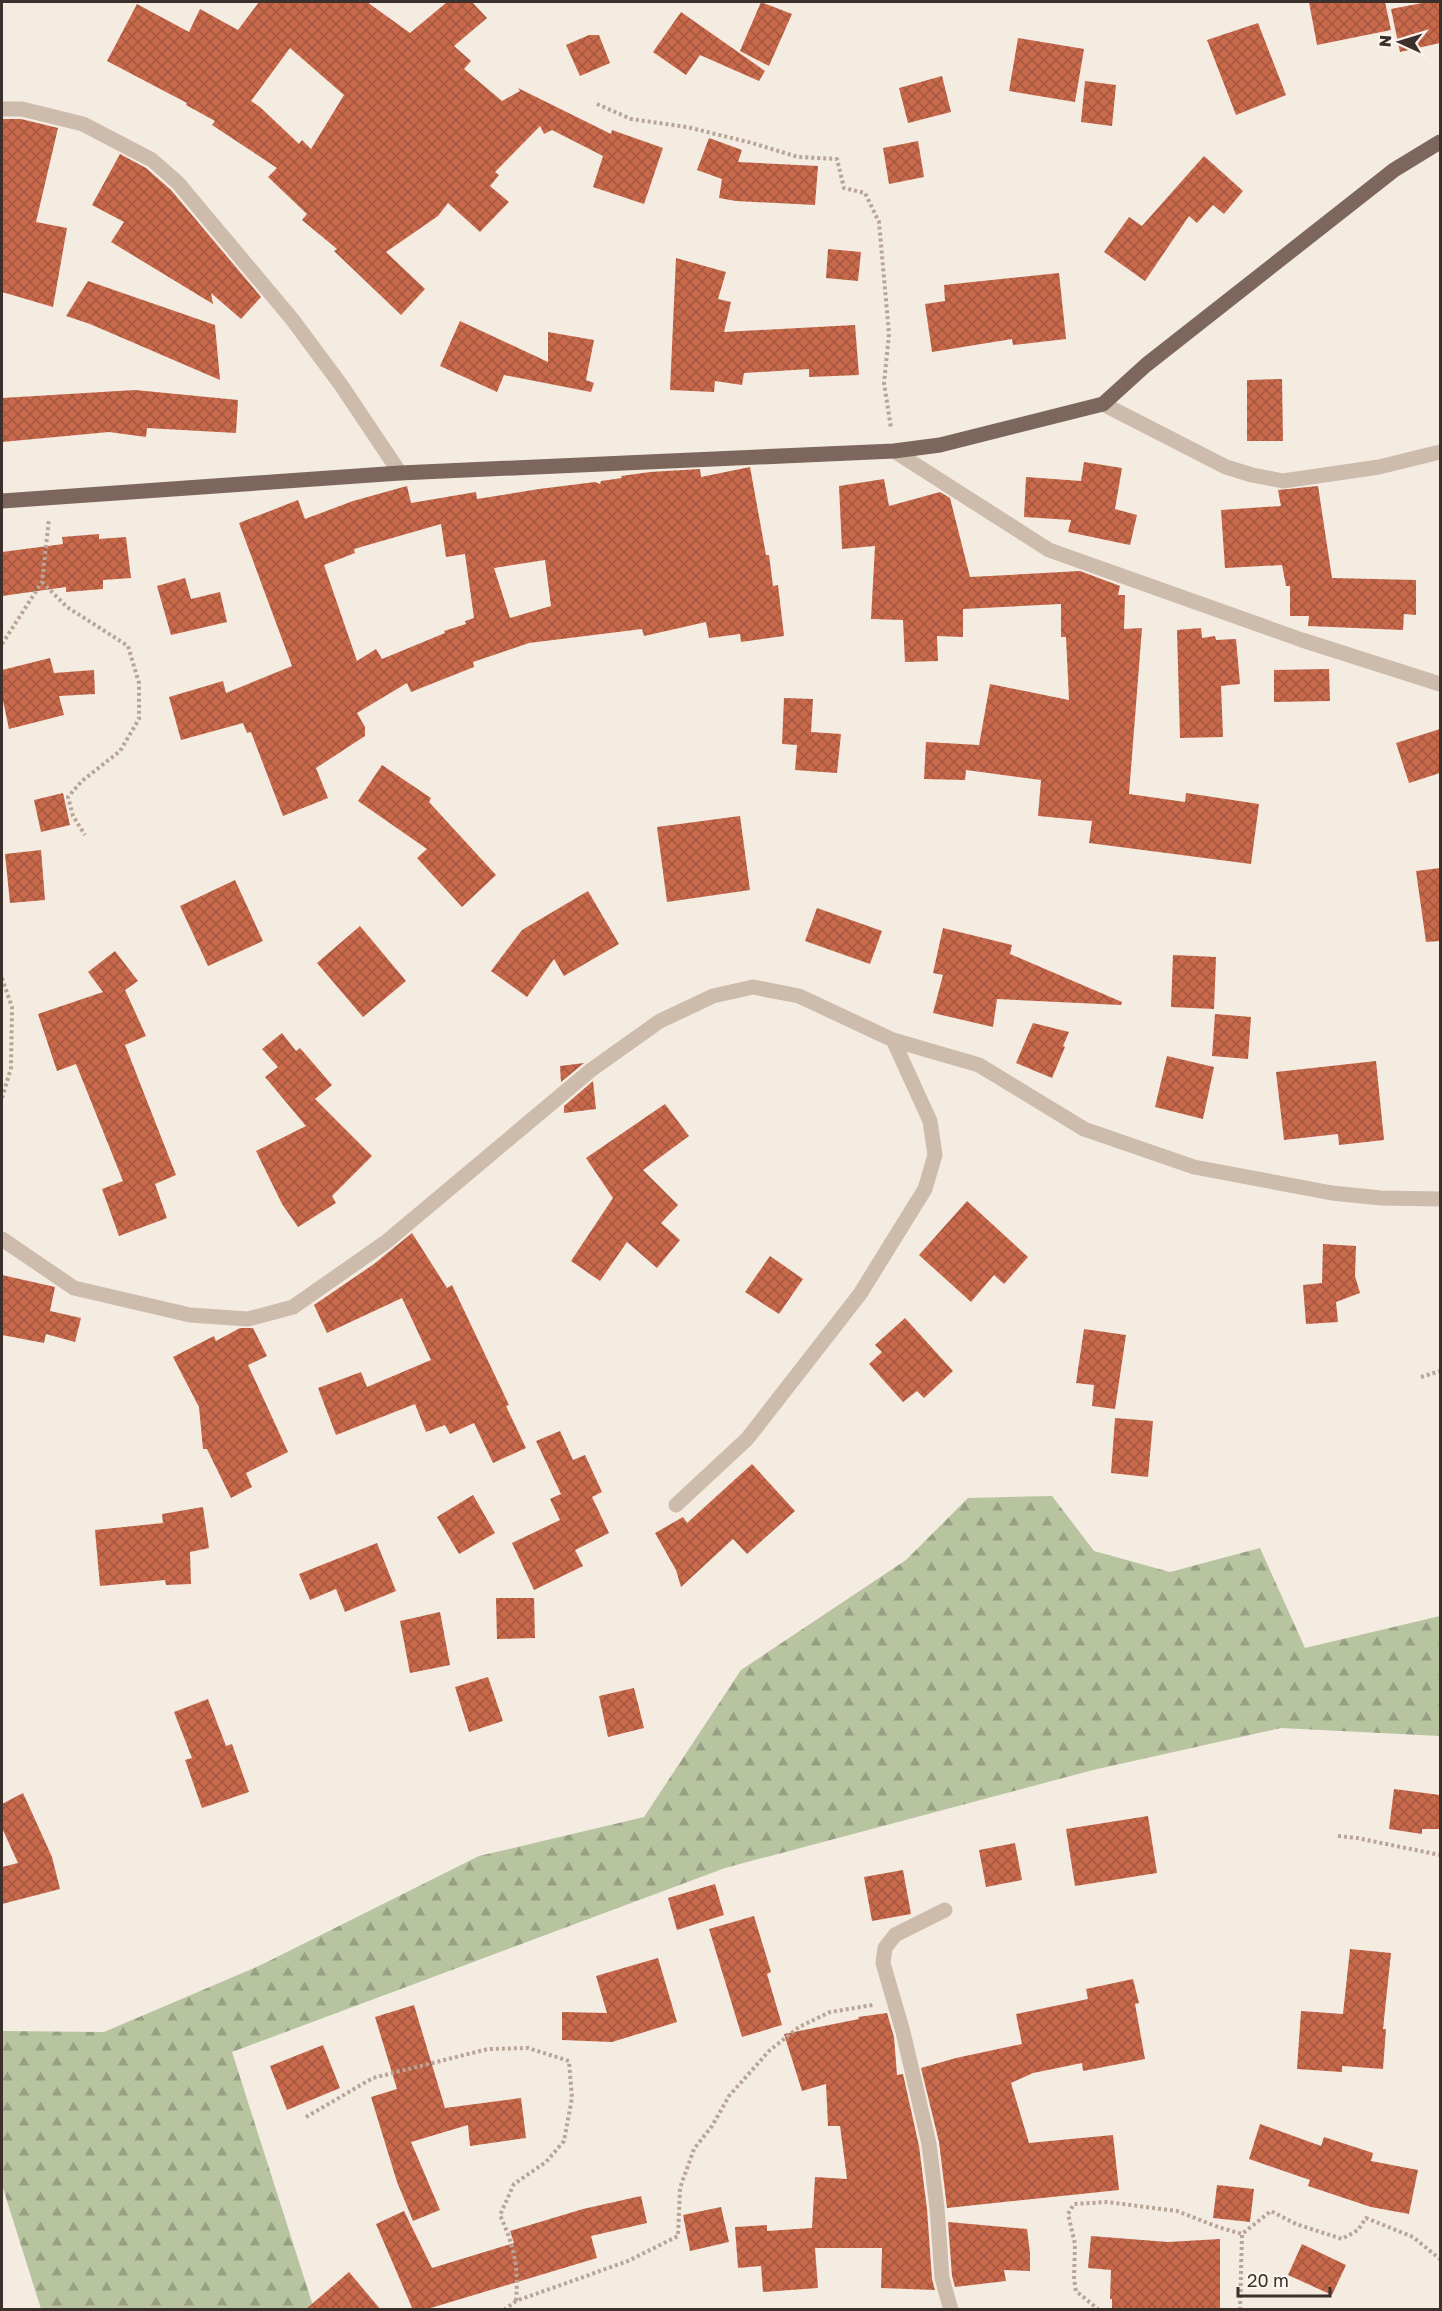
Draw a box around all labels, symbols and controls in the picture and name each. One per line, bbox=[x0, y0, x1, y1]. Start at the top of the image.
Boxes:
north arrow bbox=[1370, 12, 1430, 72]
text: N bbox=[1375, 34, 1395, 48]
scale bar bbox=[1238, 2260, 1330, 2298]
text: 20 m bbox=[1247, 2269, 1289, 2291]

